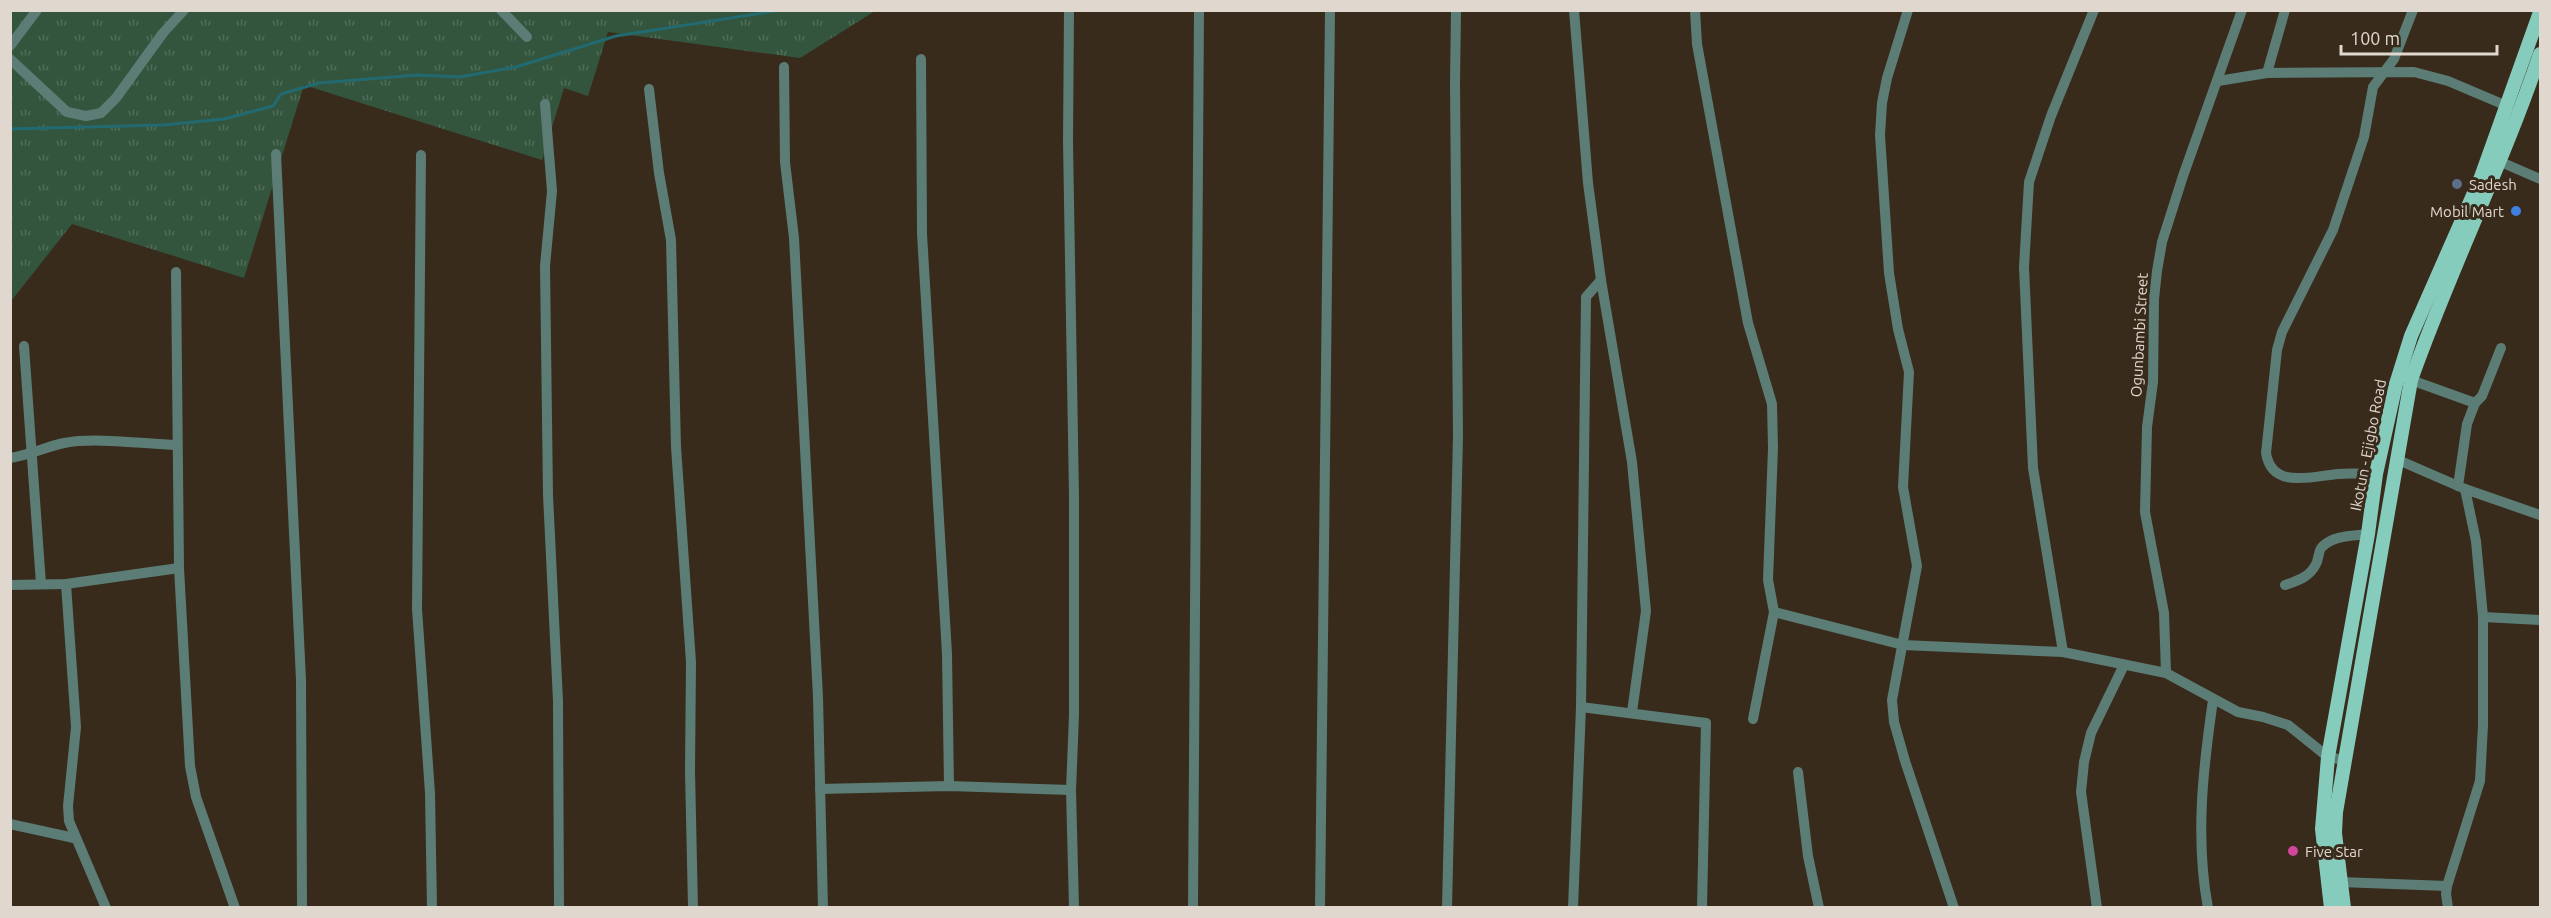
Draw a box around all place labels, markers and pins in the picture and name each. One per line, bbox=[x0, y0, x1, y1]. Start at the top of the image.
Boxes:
place label: Sadesh bbox=[2469, 176, 2517, 193]
marker: Sadesh bbox=[2450, 177, 2464, 191]
place label: Mobil Mart bbox=[2430, 203, 2504, 220]
marker: Mobil Mart bbox=[2509, 204, 2523, 218]
place label: Five Star bbox=[2305, 843, 2363, 860]
marker: Five Star bbox=[2286, 844, 2300, 858]

